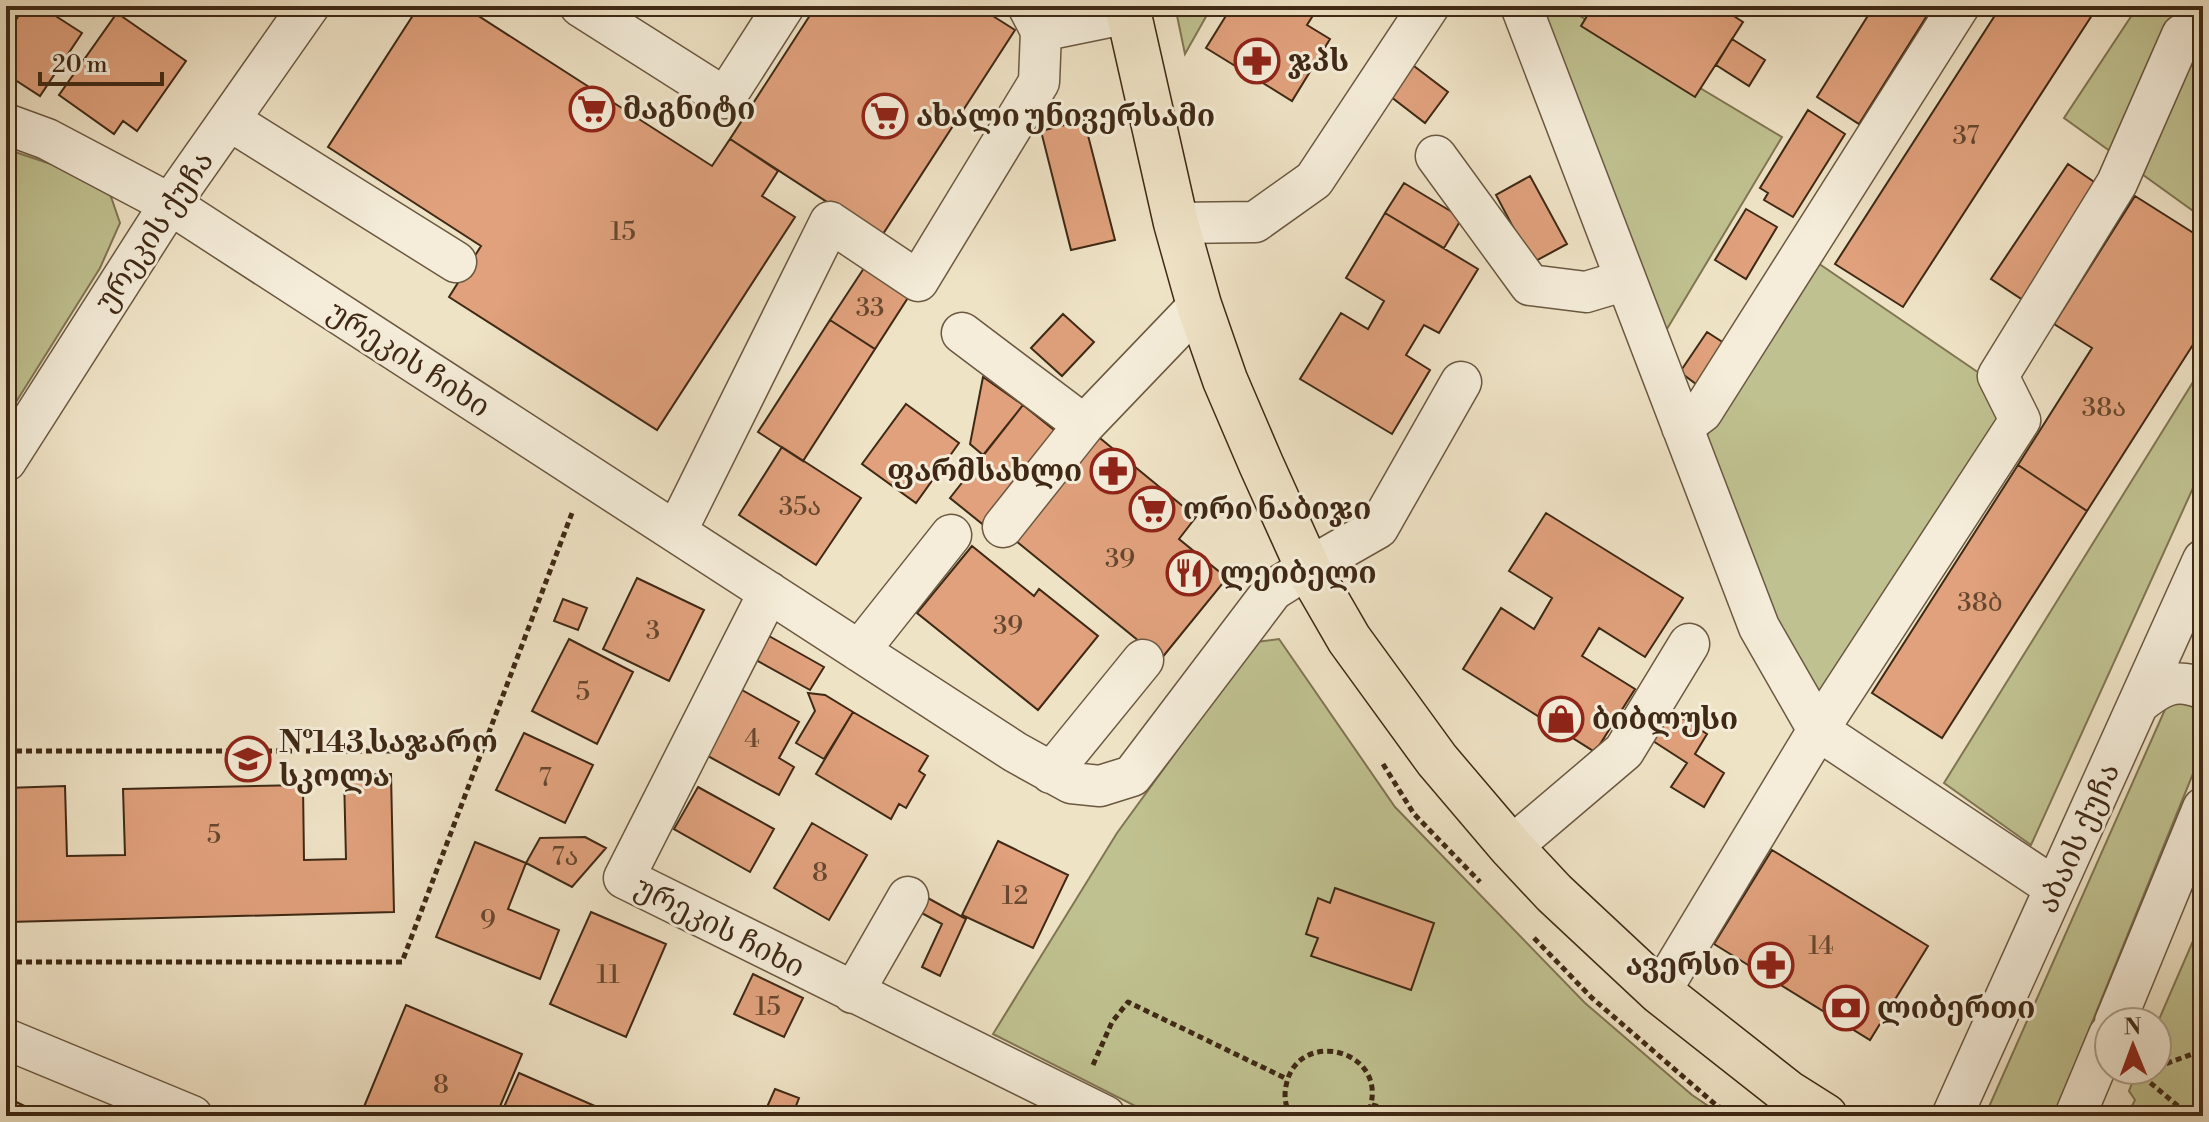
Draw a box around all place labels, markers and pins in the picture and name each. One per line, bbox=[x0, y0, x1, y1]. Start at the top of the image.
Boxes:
pharmacy icon: ჯპს bbox=[1233, 37, 1281, 85]
place label: ჯპს bbox=[1288, 43, 1349, 81]
supermarket icon: მაგნიტი bbox=[568, 85, 616, 133]
place label: მაგნიტი bbox=[623, 91, 755, 129]
supermarket icon: ახალი უნივერსამი bbox=[861, 92, 909, 140]
place label: ახალი უნივერსამი bbox=[916, 98, 1215, 136]
pharmacy icon: ფარმსახლი bbox=[1089, 447, 1137, 495]
place label: ფარმსახლი bbox=[887, 453, 1082, 491]
supermarket icon: ორი ნაბიჯი bbox=[1128, 485, 1176, 533]
place label: ორი ნაბიჯი bbox=[1183, 491, 1371, 529]
restaurant icon: ლეიბელი bbox=[1165, 549, 1213, 597]
place label: ლეიბელი bbox=[1220, 555, 1377, 593]
shop icon: ბიბლუსი bbox=[1537, 695, 1585, 743]
place label: ბიბლუსი bbox=[1592, 701, 1738, 739]
place label: №143 საჯარო სკოლა bbox=[279, 724, 498, 796]
school or university icon: №143 საჯარო სკოლა bbox=[224, 735, 272, 783]
pharmacy icon: ავერსი bbox=[1747, 941, 1795, 989]
place label: ავერსი bbox=[1626, 947, 1740, 985]
bank icon: ლიბერთი bbox=[1822, 984, 1870, 1032]
place label: ლიბერთი bbox=[1877, 990, 2035, 1028]

